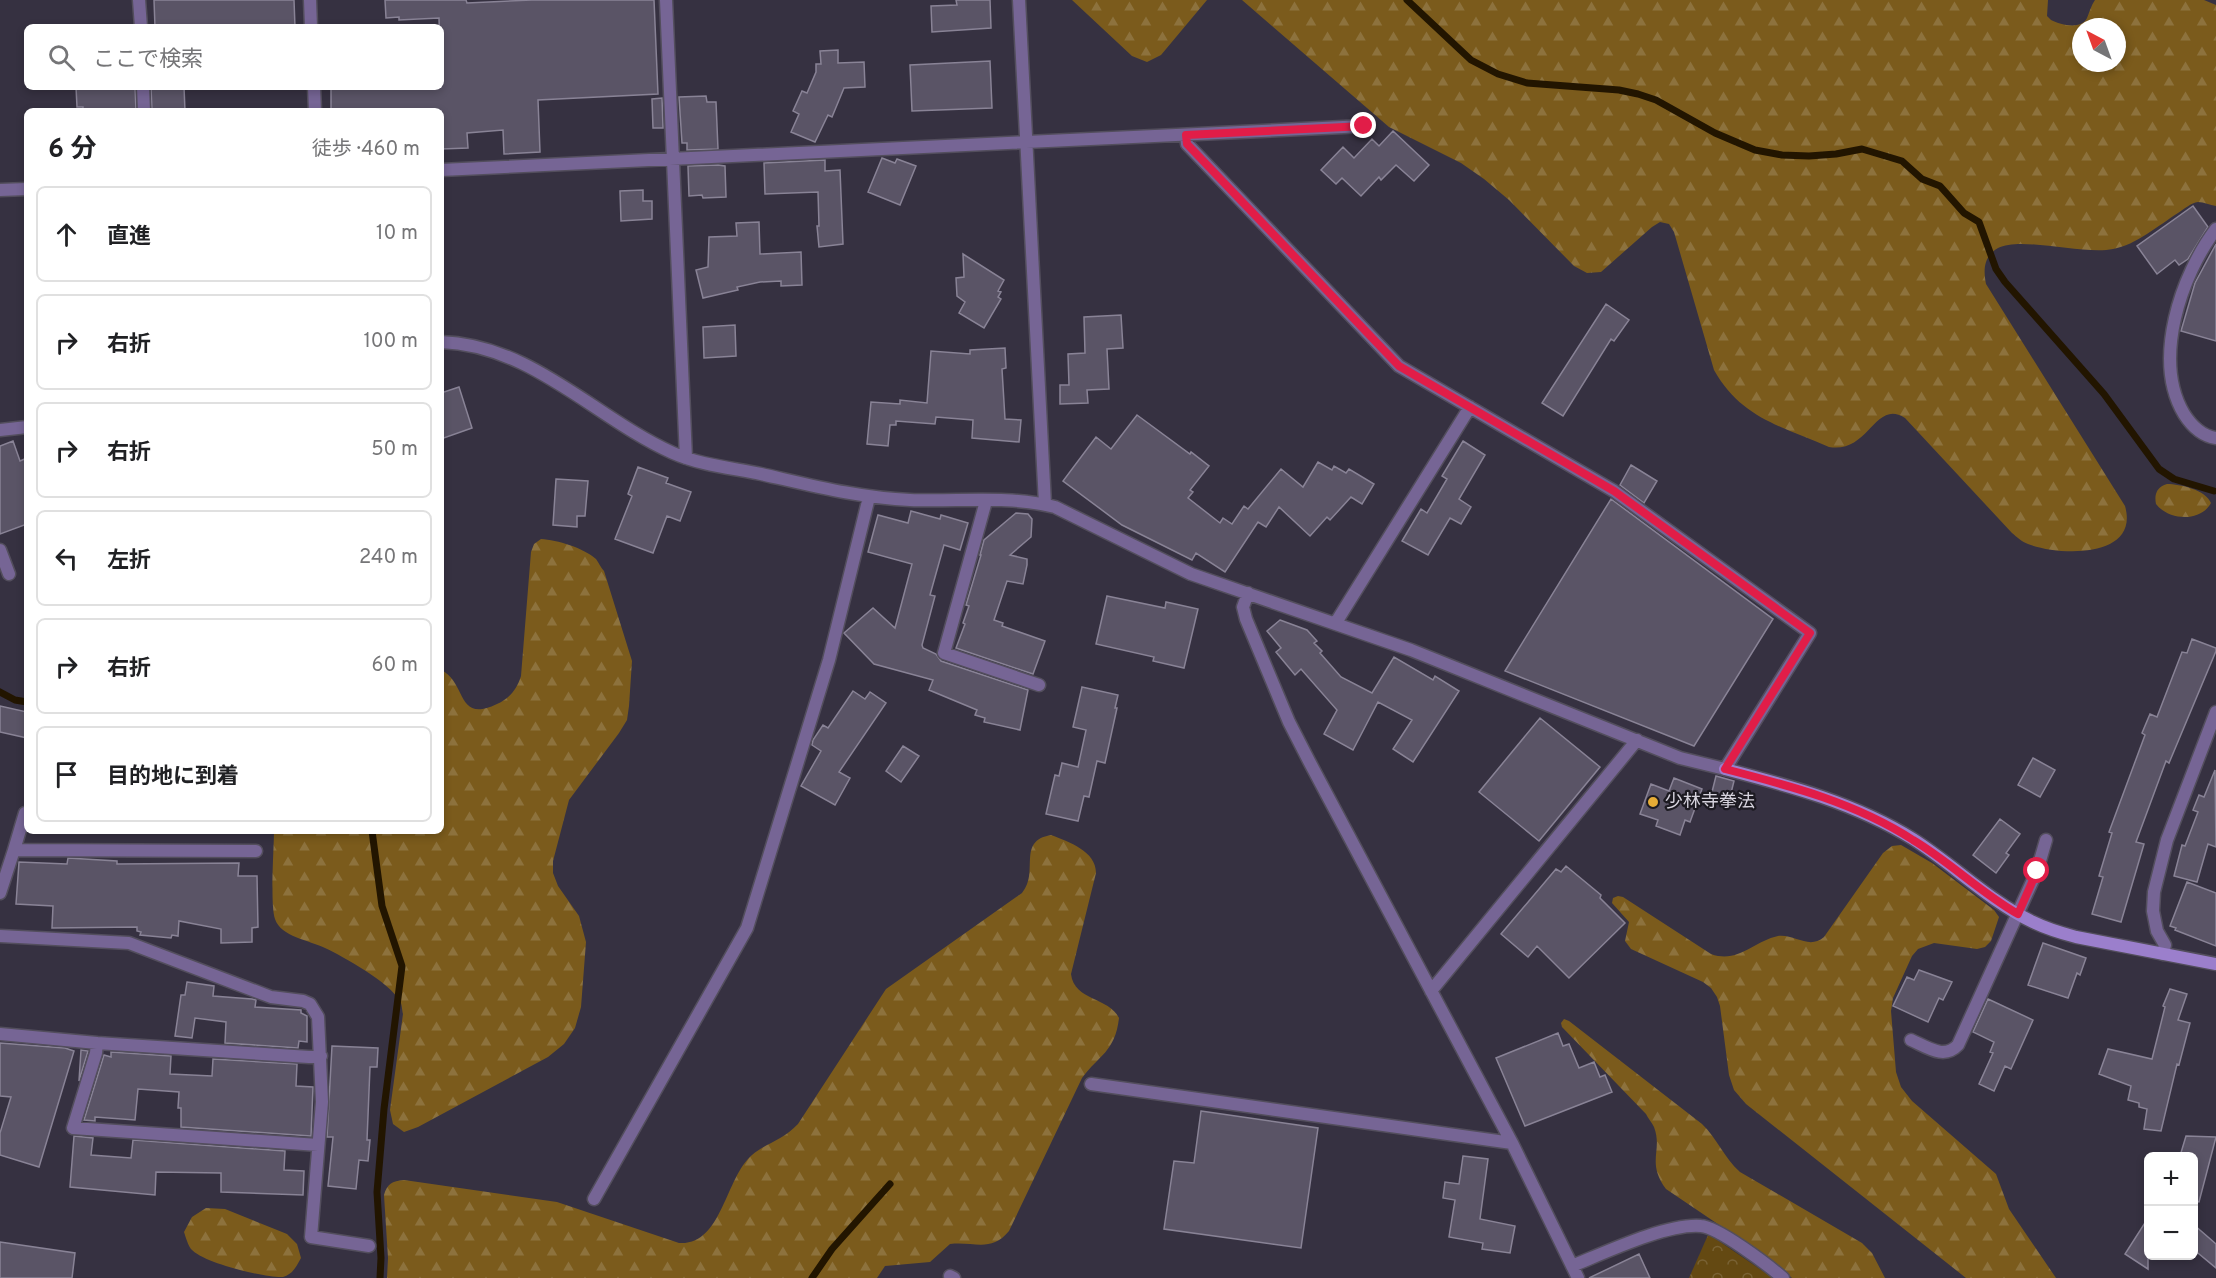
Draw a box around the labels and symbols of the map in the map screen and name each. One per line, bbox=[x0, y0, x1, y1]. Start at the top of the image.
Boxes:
north arrow bbox=[2072, 18, 2126, 72]
route end bbox=[1350, 112, 1376, 138]
place label: 少林寺拳法 bbox=[1665, 791, 1755, 814]
marker: 少林寺拳法 bbox=[1646, 795, 1660, 809]
route start bbox=[2023, 857, 2049, 883]

